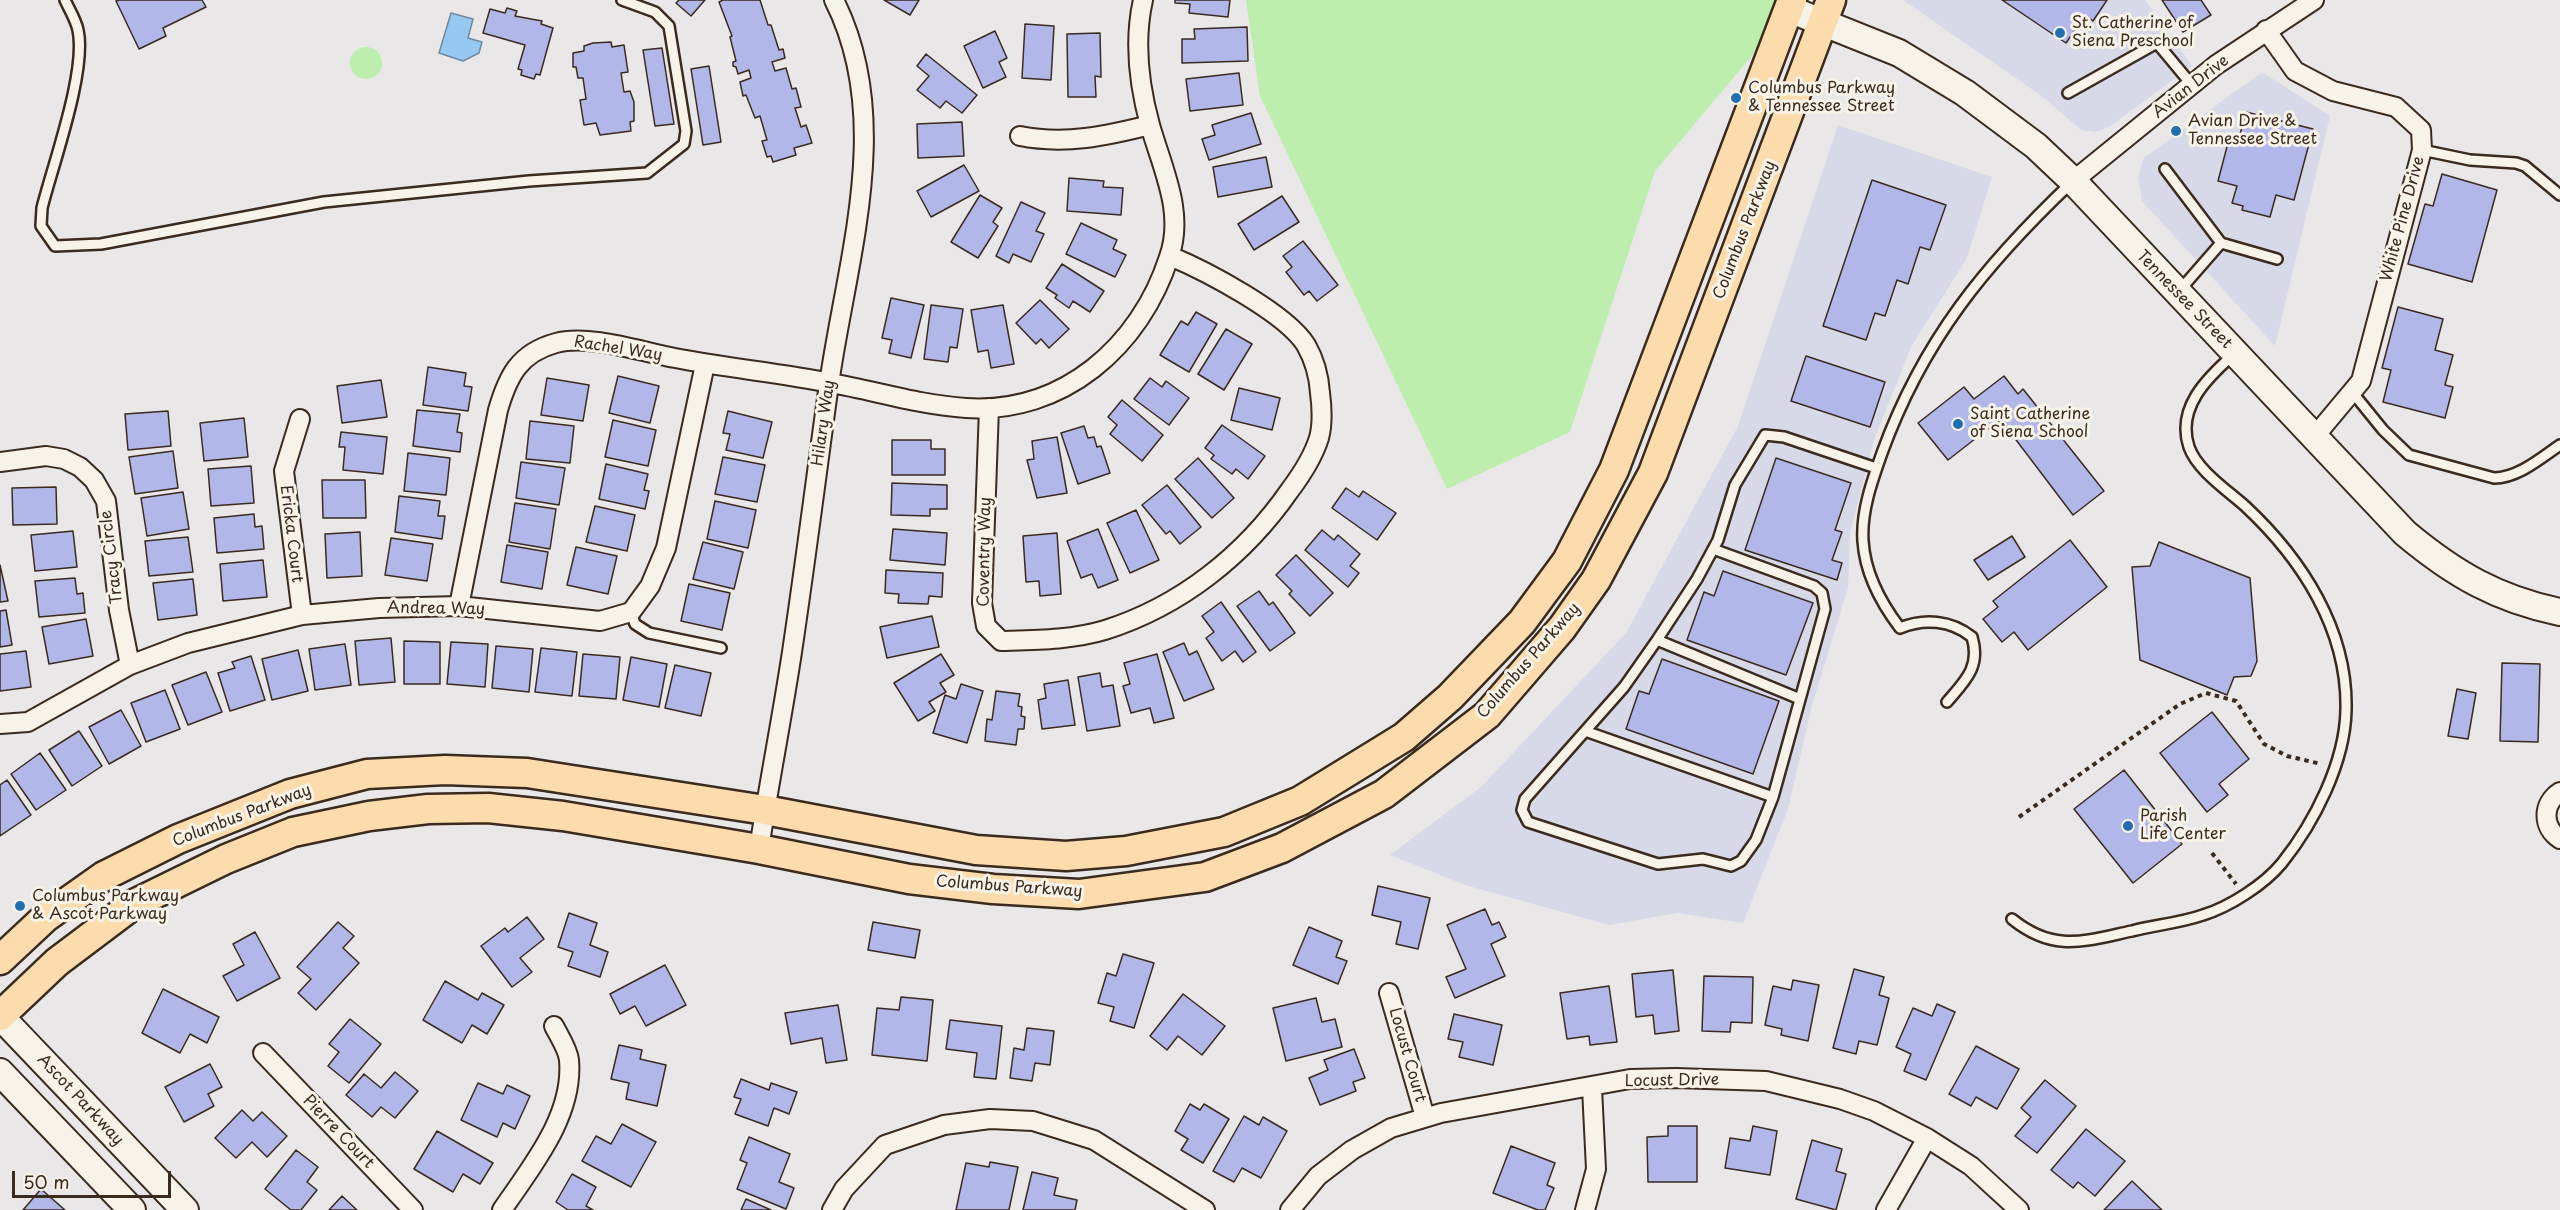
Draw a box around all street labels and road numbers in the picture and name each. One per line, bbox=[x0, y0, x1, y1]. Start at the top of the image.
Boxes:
street label: Avian Drive bbox=[2149, 51, 2233, 123]
street label: White Pine Drive bbox=[2377, 154, 2429, 284]
street label: Columbus Parkway bbox=[1710, 158, 1780, 302]
street label: Tennessee Street bbox=[2132, 247, 2236, 353]
street label: Rachel Way bbox=[572, 333, 664, 365]
street label: Hilary Way bbox=[808, 379, 840, 467]
street label: Ericka Court bbox=[275, 484, 307, 584]
street label: Coventry Way bbox=[974, 497, 996, 607]
street label: Tracy Circle bbox=[97, 509, 127, 605]
street label: Andrea Way bbox=[387, 599, 485, 619]
street label: Columbus Parkway bbox=[1474, 599, 1584, 723]
street label: Columbus Parkway bbox=[170, 781, 314, 851]
street label: Columbus Parkway bbox=[935, 872, 1083, 902]
street label: Locust Court bbox=[1384, 1006, 1430, 1104]
street label: Ascot Parkway bbox=[33, 1050, 127, 1150]
street label: Locust Drive bbox=[1625, 1071, 1719, 1091]
street label: Pierre Court bbox=[298, 1091, 378, 1173]

